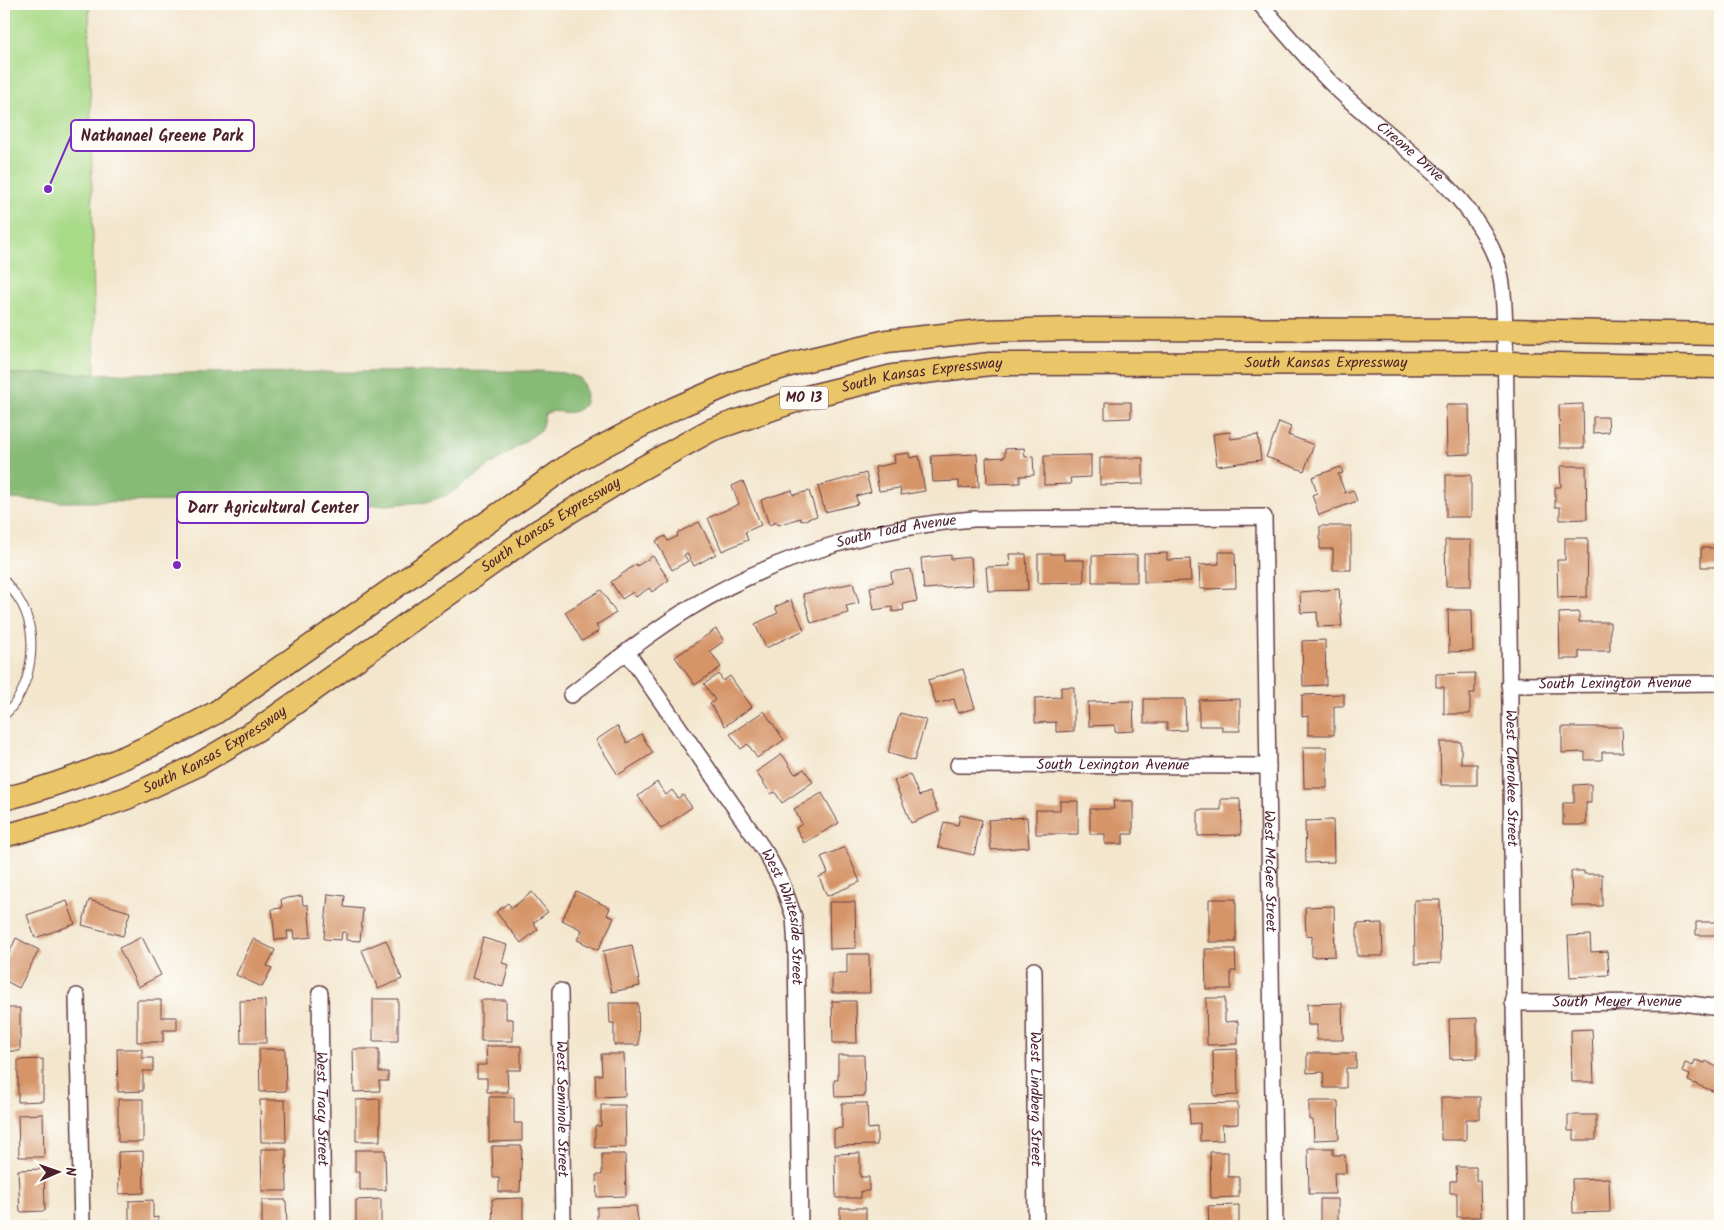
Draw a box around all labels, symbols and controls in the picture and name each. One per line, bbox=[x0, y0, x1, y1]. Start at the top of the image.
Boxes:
street label: Cireone Drive bbox=[1371, 116, 1449, 188]
callout: Nathanael Greene Park bbox=[71, 120, 254, 151]
text: Nathanael Greene Park bbox=[81, 124, 244, 149]
street label: South Kansas Expressway bbox=[1244, 351, 1408, 376]
street label: South Kansas Expressway bbox=[839, 352, 1003, 400]
road number: MO 13 bbox=[780, 386, 828, 409]
street label: South Kansas Expressway bbox=[476, 471, 627, 580]
callout: Darr Agricultural Center bbox=[177, 492, 368, 523]
text: Darr Agricultural Center bbox=[188, 496, 360, 521]
street label: South Todd Avenue bbox=[833, 509, 958, 556]
street label: South Lexington Avenue bbox=[1538, 671, 1692, 697]
street label: South Kansas Expressway bbox=[139, 700, 293, 801]
street label: West Cherokee Street bbox=[1498, 710, 1524, 847]
street label: South Lexington Avenue bbox=[1037, 753, 1190, 778]
street label: West McGee Street bbox=[1257, 810, 1282, 933]
street label: West Whiteside Street bbox=[754, 845, 809, 985]
street label: South Meyer Avenue bbox=[1552, 990, 1684, 1015]
street label: West Lindberg Street bbox=[1022, 1031, 1048, 1167]
street label: West Seminole Street bbox=[549, 1041, 574, 1177]
street label: West Tracy Street bbox=[309, 1052, 334, 1167]
north arrow bbox=[32, 1148, 82, 1198]
text: N bbox=[59, 1167, 81, 1177]

